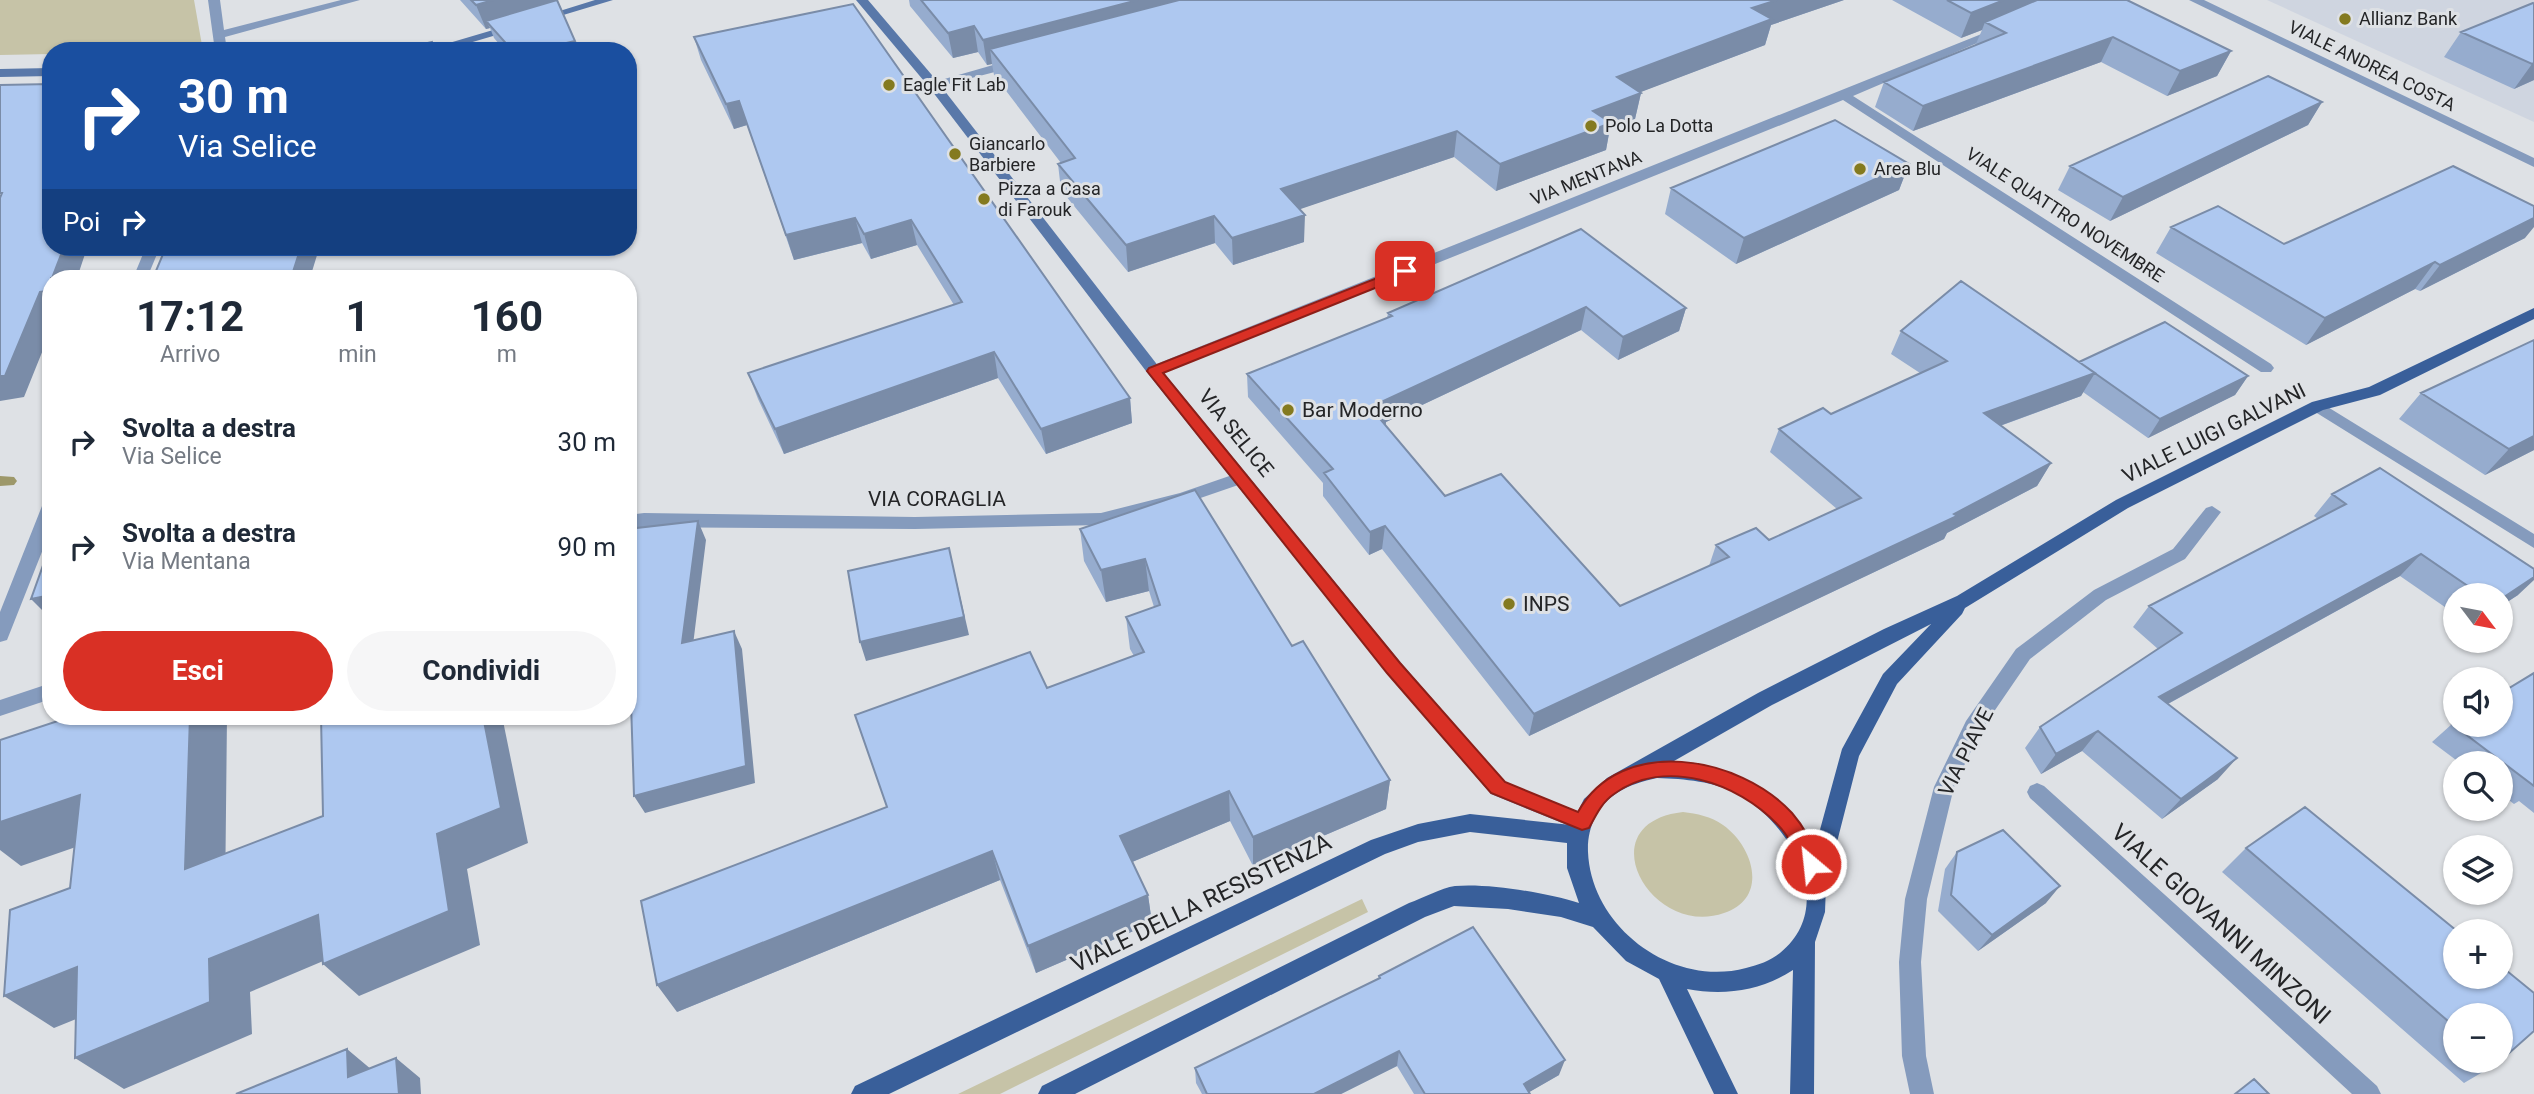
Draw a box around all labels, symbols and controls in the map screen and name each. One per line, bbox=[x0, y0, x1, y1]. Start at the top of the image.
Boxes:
place label: Allianz Bank bbox=[2359, 8, 2458, 29]
marker: Allianz Bank bbox=[2337, 11, 2353, 27]
street label: VIALE ANDREA COSTA bbox=[2285, 16, 2459, 115]
text: 30 m bbox=[178, 68, 289, 125]
icon: right bbox=[63, 70, 154, 161]
place label: Eagle Fit Lab bbox=[903, 74, 1006, 95]
marker: Eagle Fit Lab bbox=[881, 77, 897, 93]
place label: Polo La Dotta bbox=[1605, 115, 1713, 136]
marker: Polo La Dotta bbox=[1583, 118, 1599, 134]
text: Via Selice bbox=[178, 127, 317, 165]
place label: Giancarlo Barbiere bbox=[969, 133, 1045, 175]
street label: VIALE QUATTRO NOVEMBRE bbox=[1962, 143, 2168, 286]
marker: Giancarlo Barbiere bbox=[947, 146, 963, 162]
street label: VIA MENTANA bbox=[1527, 146, 1645, 209]
place label: Area Blu bbox=[1874, 158, 1941, 179]
marker: Area Blu bbox=[1852, 161, 1868, 177]
place label: Pizza a Casa di Farouk bbox=[998, 178, 1101, 220]
marker: Pizza a Casa di Farouk bbox=[976, 191, 992, 207]
icon: right bbox=[114, 203, 152, 241]
text: Poi bbox=[63, 207, 100, 237]
pin bbox=[1375, 241, 1435, 301]
icon: arrive bbox=[1386, 252, 1424, 290]
text: 17:12 bbox=[136, 292, 244, 341]
text: 1 bbox=[345, 292, 370, 341]
text: 160 bbox=[471, 292, 543, 341]
text: Arrivo bbox=[160, 341, 220, 368]
text: min bbox=[338, 341, 377, 368]
text: m bbox=[497, 341, 517, 368]
street label: VIALE LUIGI GALVANI bbox=[2118, 378, 2310, 488]
street label: VIA SELICE bbox=[1194, 385, 1278, 481]
place label: Bar Moderno bbox=[1302, 398, 1423, 422]
marker: Bar Moderno bbox=[1280, 402, 1296, 418]
text: Svolta a destra bbox=[122, 413, 296, 443]
icon: right bbox=[63, 423, 101, 461]
text: 30 m bbox=[558, 427, 616, 457]
text: Via Selice bbox=[122, 443, 222, 470]
street label: VIA CORAGLIA bbox=[868, 487, 1006, 511]
text: Svolta a destra bbox=[122, 518, 296, 548]
icon: right bbox=[63, 528, 101, 566]
text: 90 m bbox=[558, 532, 616, 562]
text: Via Mentana bbox=[122, 548, 251, 575]
north arrow bbox=[2443, 583, 2513, 653]
map controls bbox=[2443, 583, 2513, 1073]
place label: INPS bbox=[1523, 592, 1569, 616]
marker: INPS bbox=[1501, 596, 1517, 612]
button: Esci bbox=[63, 631, 333, 711]
button: Condividi bbox=[347, 631, 616, 711]
button: sound bbox=[2443, 667, 2513, 737]
street label: VIA PIAVE bbox=[1934, 704, 1998, 800]
button: search bbox=[2443, 751, 2513, 821]
street label: VIALE GIOVANNI MINZONI bbox=[2106, 818, 2336, 1030]
position arrow bbox=[1774, 827, 1848, 901]
street label: VIALE DELLA RESISTENZA bbox=[1066, 828, 1336, 978]
button: layers bbox=[2443, 835, 2513, 905]
button: + bbox=[2443, 919, 2513, 989]
button: − bbox=[2443, 1003, 2513, 1073]

